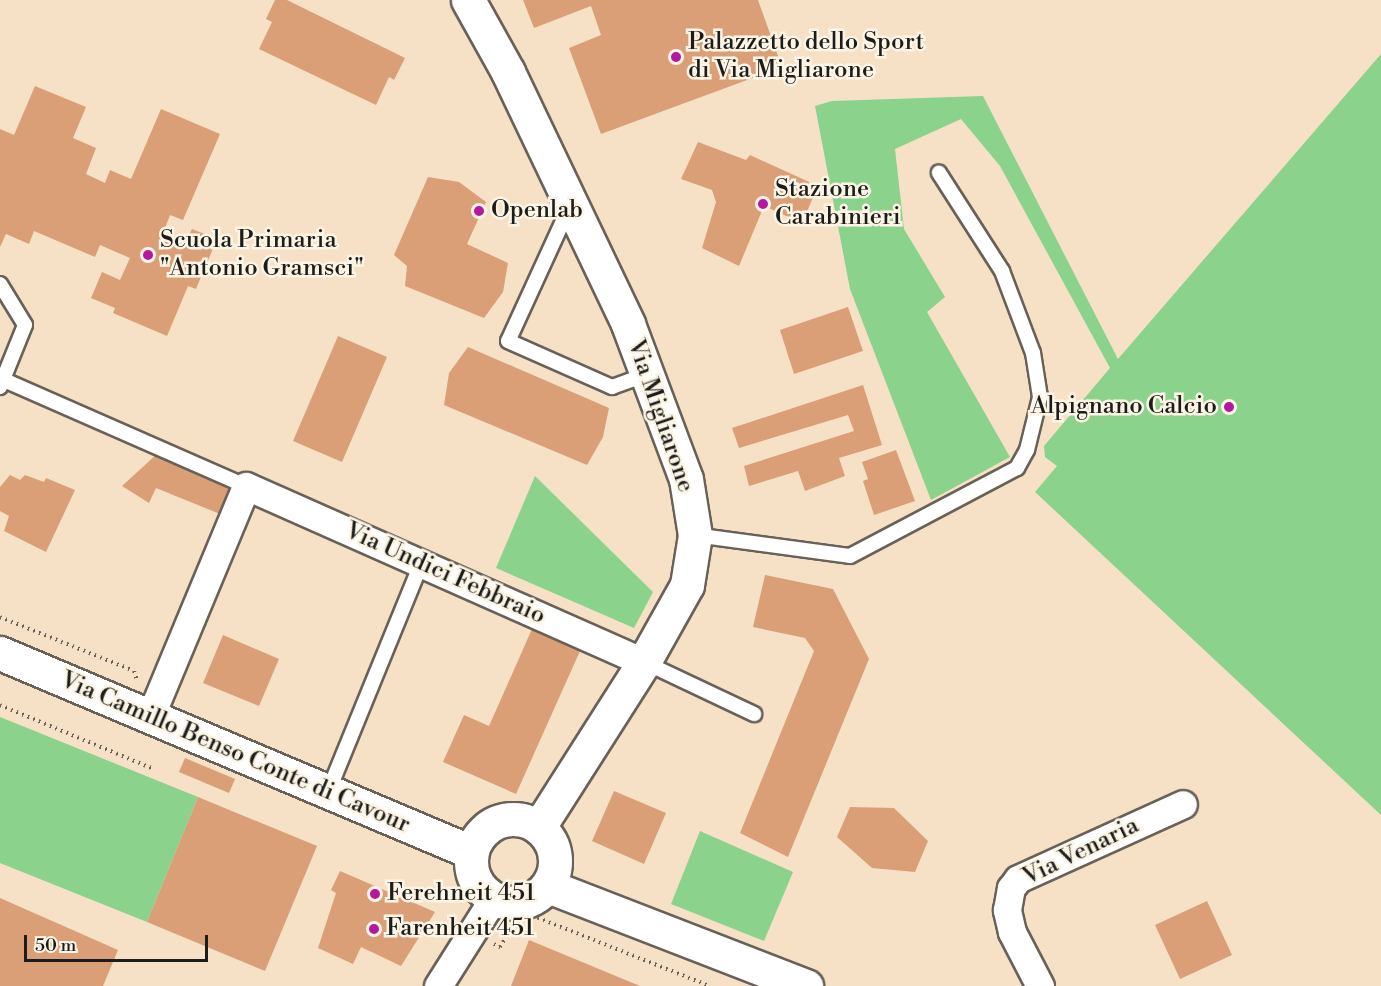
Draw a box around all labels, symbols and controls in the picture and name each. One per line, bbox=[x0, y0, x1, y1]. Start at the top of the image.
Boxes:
place label: Palazzetto dello Sport di Via Migliarone bbox=[688, 29, 924, 85]
marker: Palazzetto dello Sport di Via Migliarone bbox=[669, 50, 683, 64]
place label: Stazione Carabinieri bbox=[775, 176, 901, 232]
place label: Openlab bbox=[491, 197, 583, 225]
marker: Stazione Carabinieri bbox=[756, 197, 770, 211]
marker: Openlab bbox=[472, 204, 486, 218]
place label: Scuola Primaria "Antonio Gramsci" bbox=[160, 227, 364, 283]
marker: Scuola Primaria "Antonio Gramsci" bbox=[141, 248, 155, 262]
street label: Via Migliarone bbox=[620, 336, 700, 496]
place label: Alpignano Calcio bbox=[1031, 393, 1217, 421]
marker: Alpignano Calcio bbox=[1222, 400, 1236, 414]
street label: Via Undici Febbraio bbox=[340, 517, 550, 631]
street label: Via Camillo Benso Conte di Cavour bbox=[56, 666, 414, 840]
street label: Via Venaria bbox=[1018, 812, 1144, 892]
place label: Ferehneit 451 bbox=[387, 880, 535, 908]
marker: Ferehneit 451 bbox=[368, 887, 382, 901]
place label: Farenheit 451 bbox=[386, 915, 534, 943]
marker: Farenheit 451 bbox=[367, 922, 381, 936]
scale bar bbox=[27, 923, 212, 961]
text: 50 m bbox=[35, 934, 76, 957]

